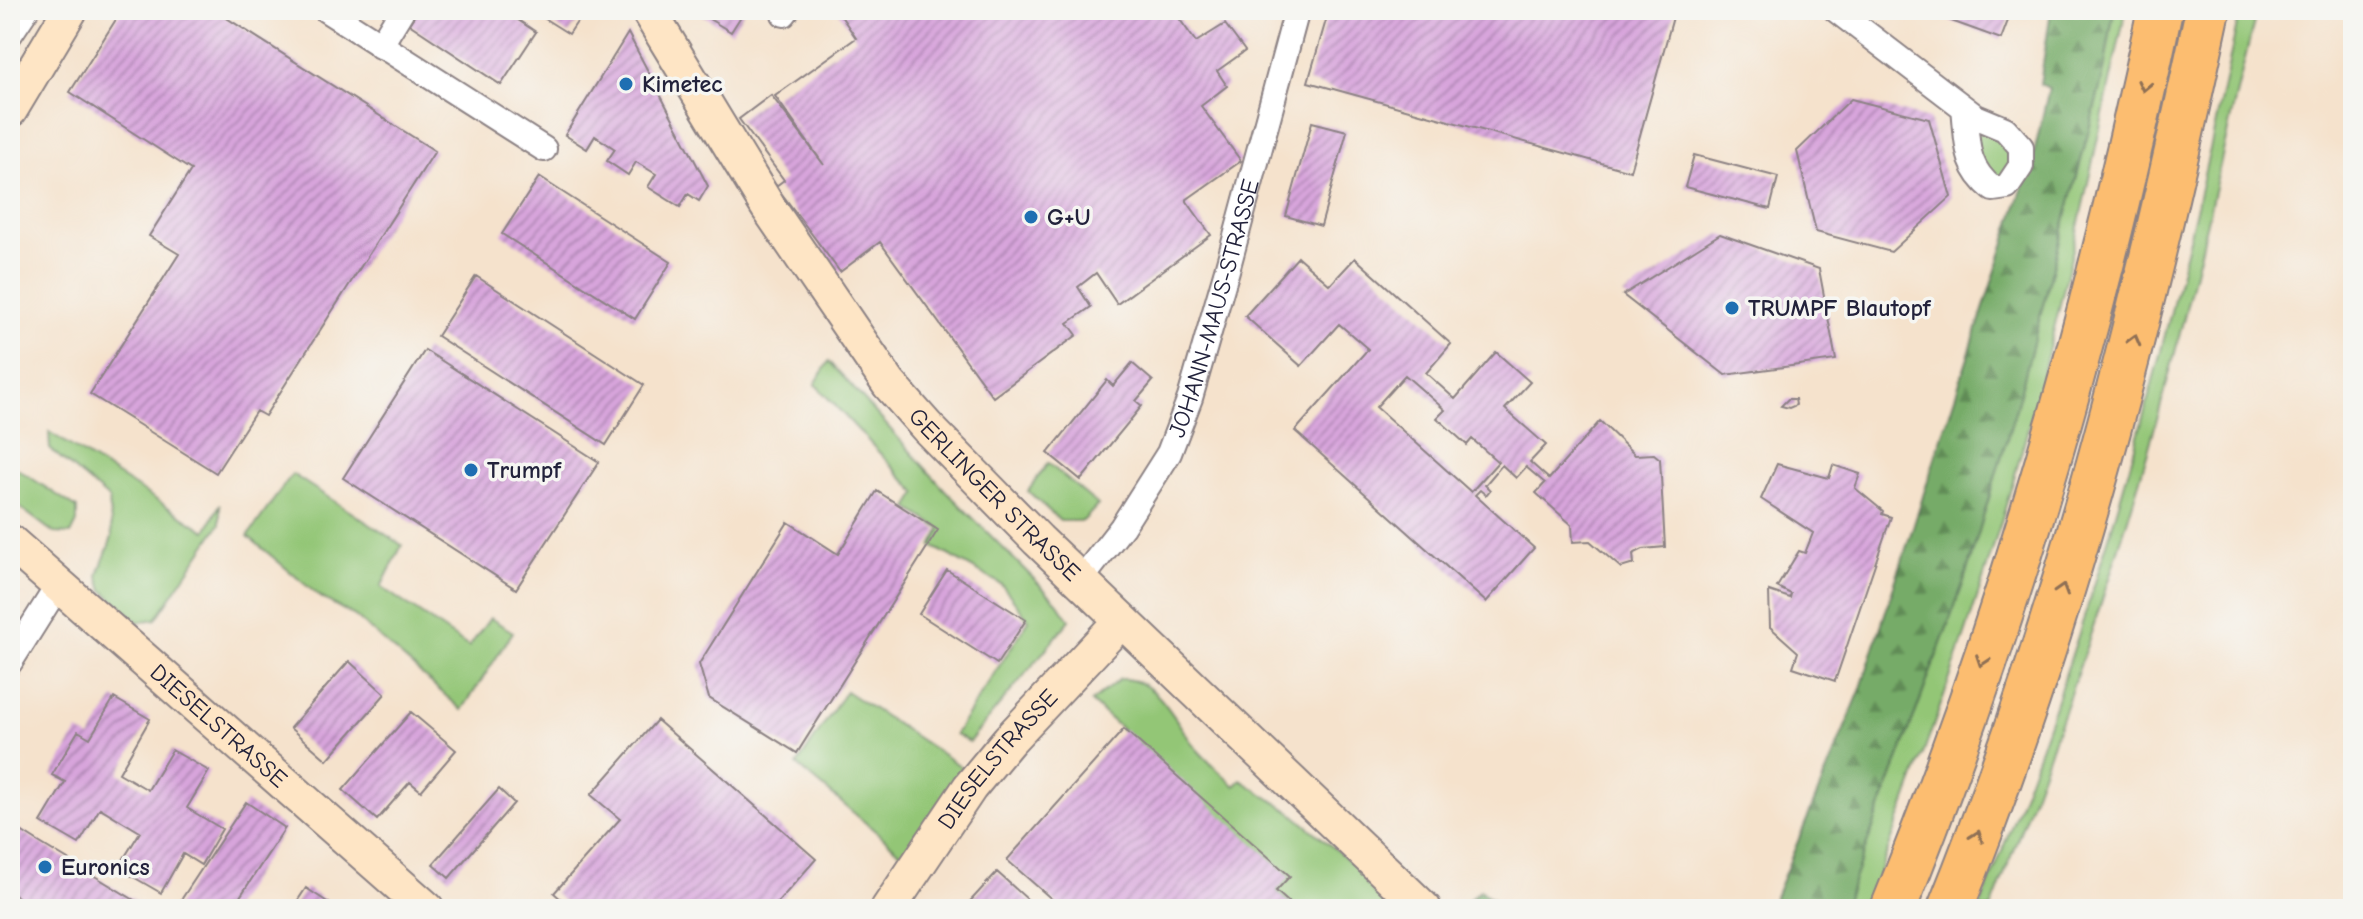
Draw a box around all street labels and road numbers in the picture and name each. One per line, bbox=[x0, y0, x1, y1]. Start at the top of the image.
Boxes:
street label: JOHANN-MAUS-STRASSE bbox=[1162, 176, 1265, 441]
street label: GERLINGER STRASSE bbox=[903, 402, 1086, 587]
street label: DIESELSTRASSE bbox=[144, 658, 293, 793]
street label: DIESELSTRASSE bbox=[932, 683, 1063, 834]

